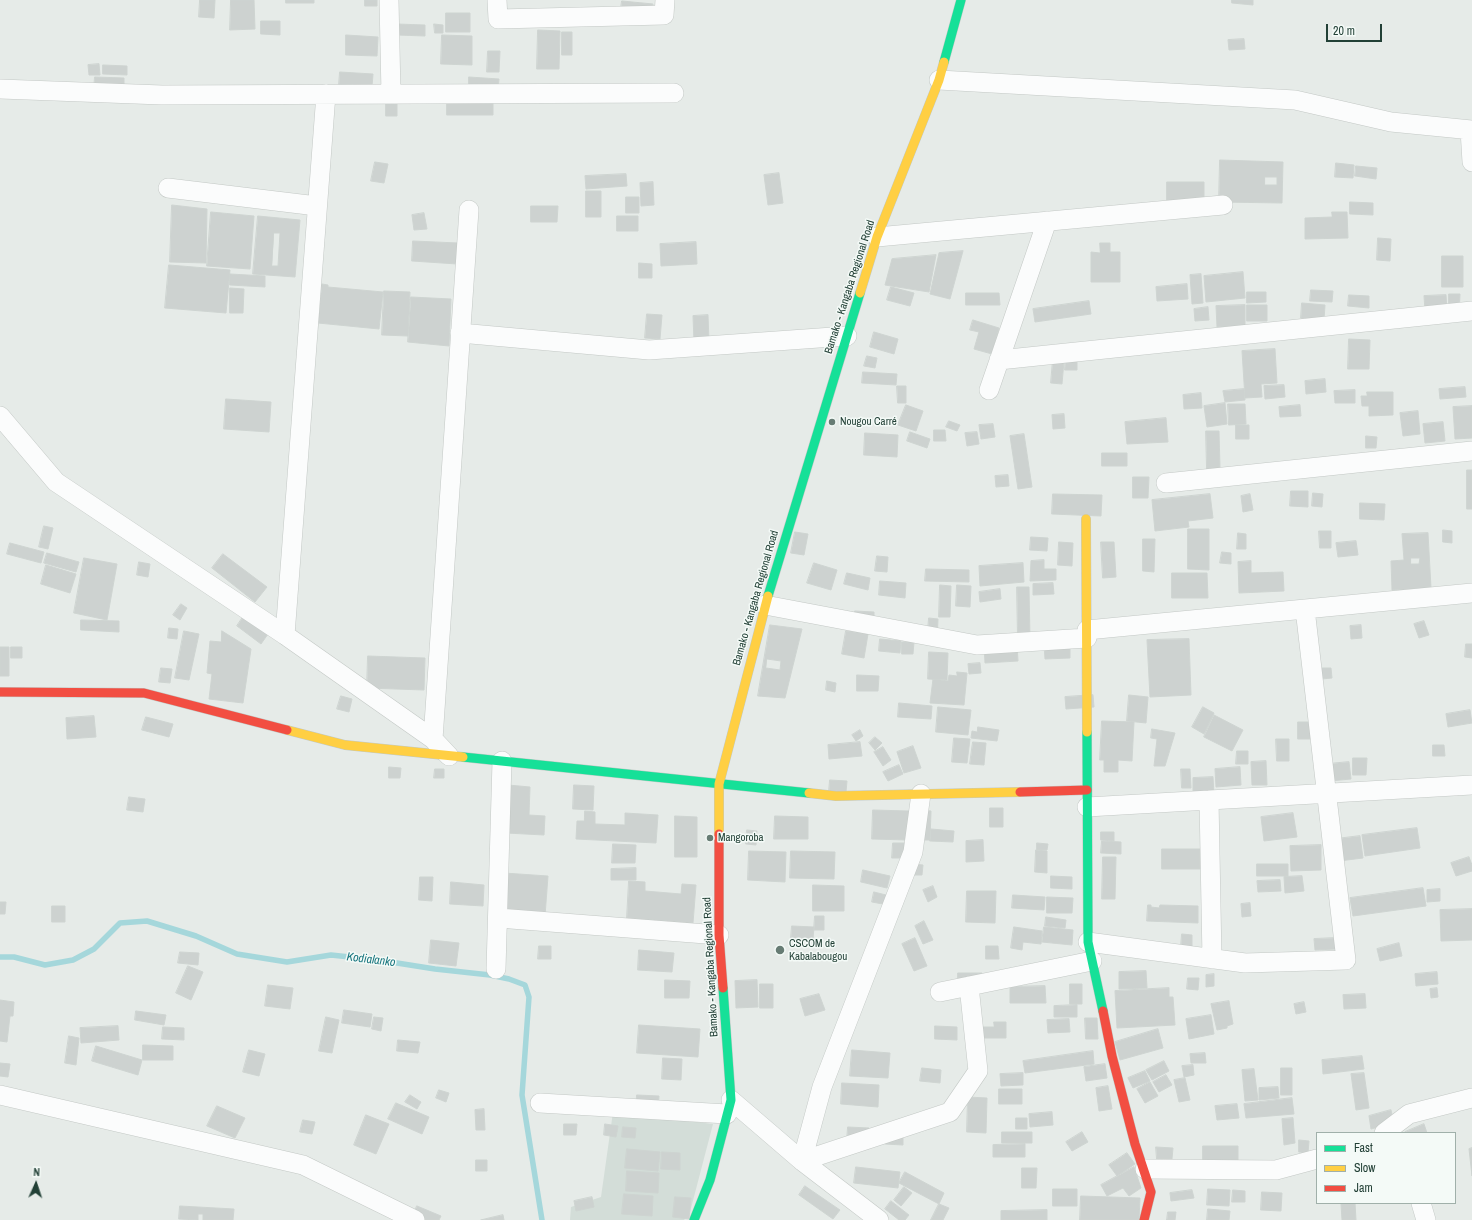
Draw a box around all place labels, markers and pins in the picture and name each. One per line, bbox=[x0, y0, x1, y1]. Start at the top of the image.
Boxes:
place label: Nougou Carré bbox=[840, 415, 897, 429]
marker: Nougou Carré bbox=[827, 417, 837, 427]
place label: Mangoroba bbox=[718, 831, 764, 845]
marker: Mangoroba bbox=[705, 833, 715, 843]
place label: CSCOM de Kabalabougou bbox=[789, 937, 847, 963]
marker: CSCOM de Kabalabougou bbox=[774, 944, 786, 956]

